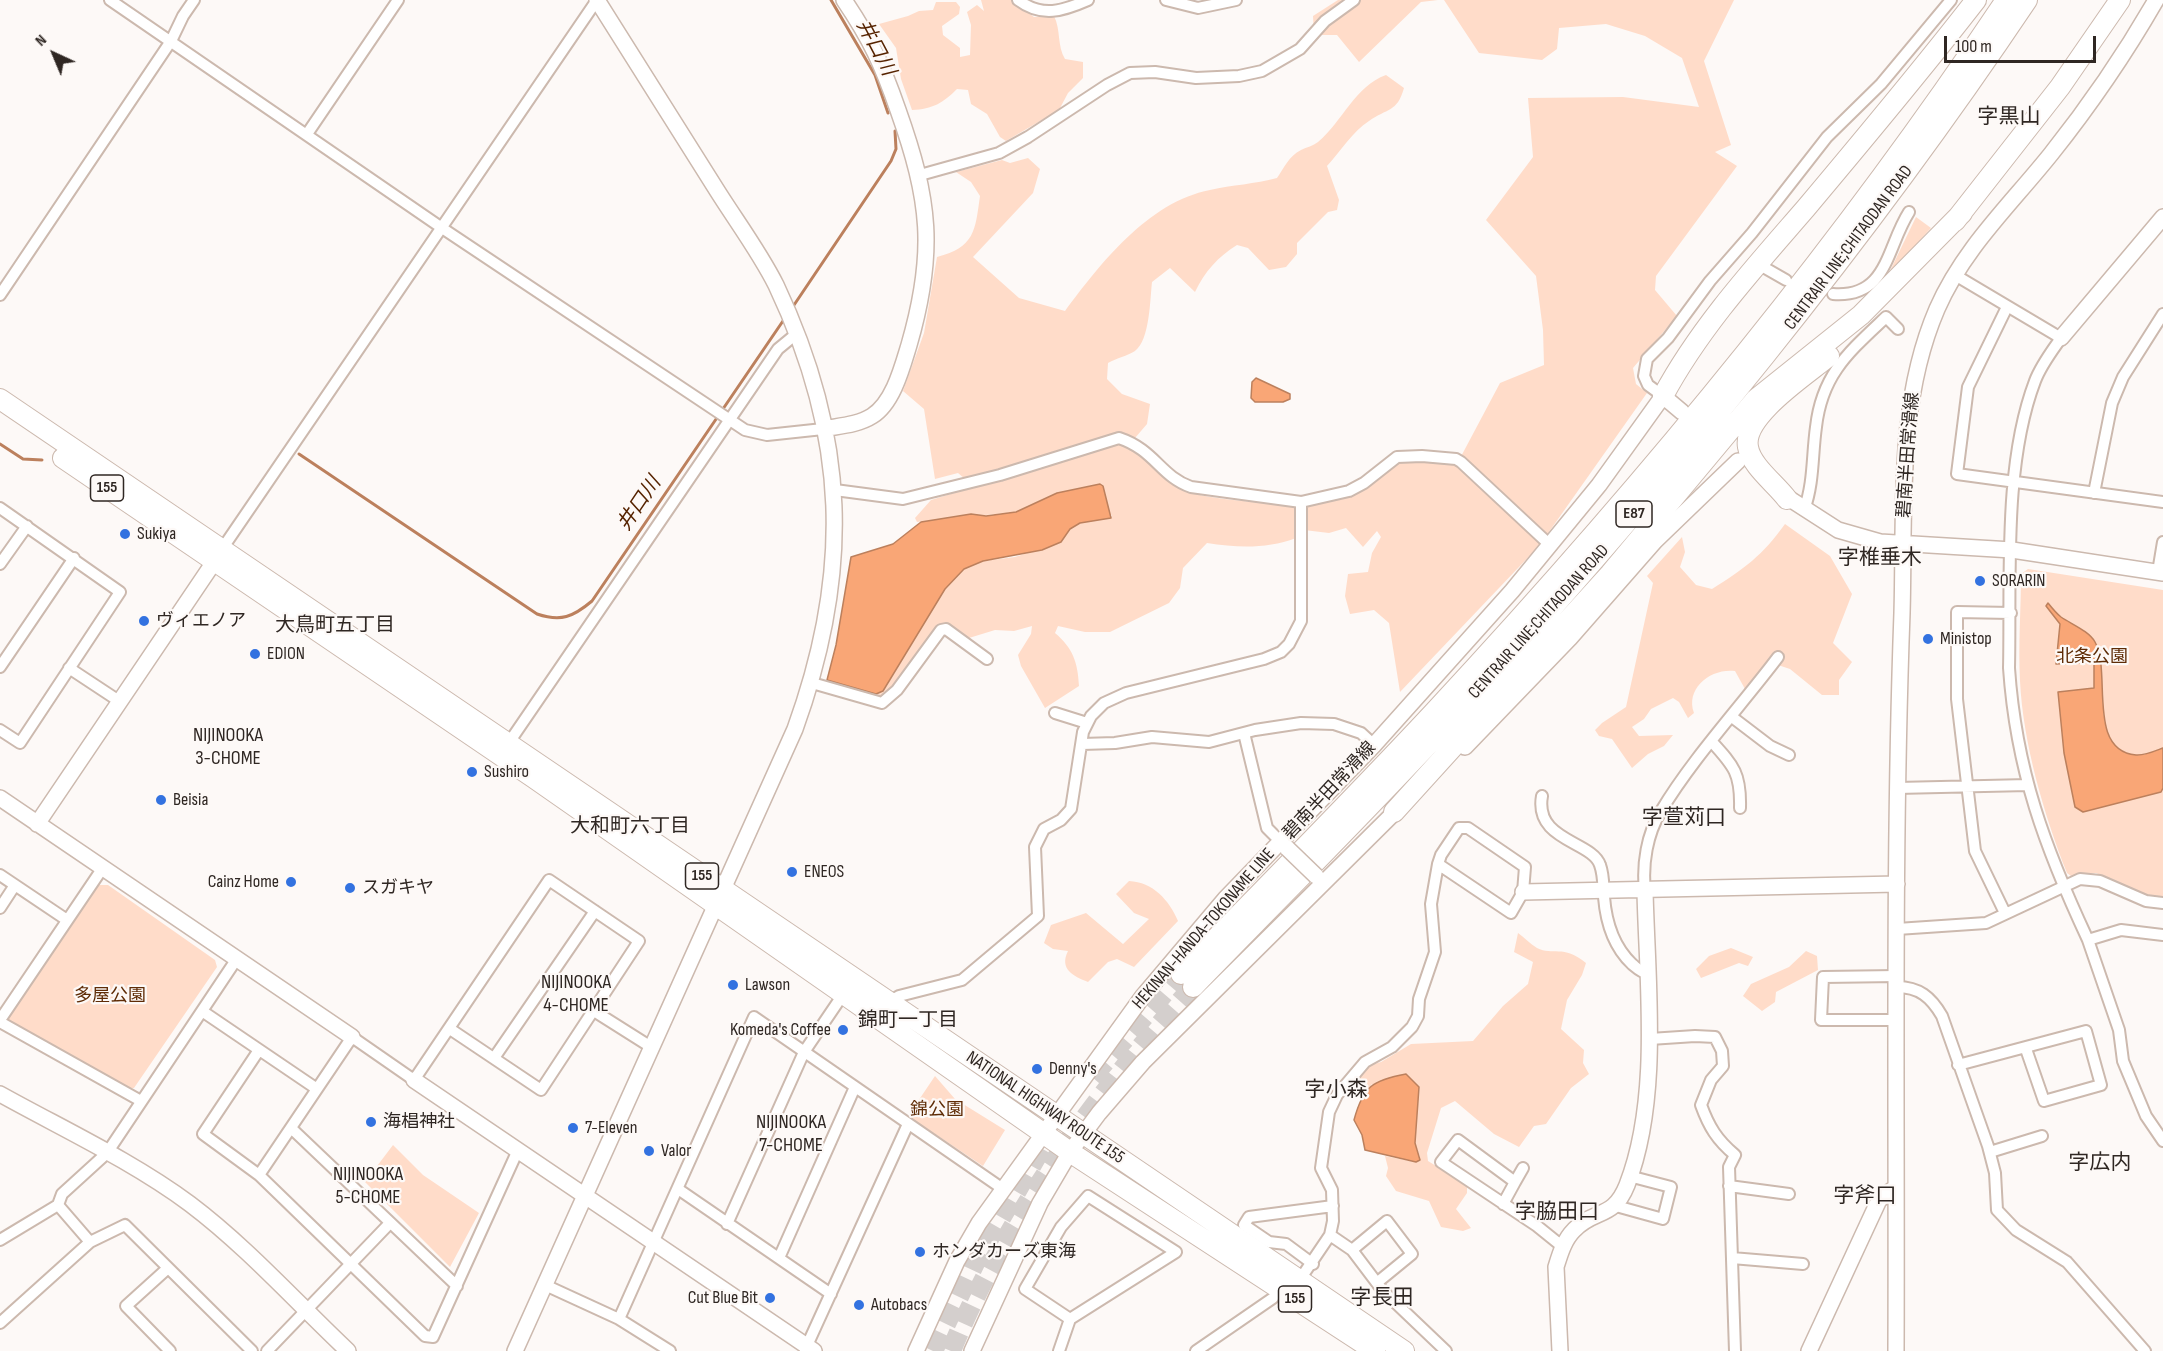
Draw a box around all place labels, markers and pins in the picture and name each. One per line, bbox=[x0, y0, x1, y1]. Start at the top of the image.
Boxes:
place label: Sukiya bbox=[137, 523, 176, 545]
marker: Sukiya bbox=[118, 527, 132, 541]
place label: SORARIN bbox=[1992, 570, 2046, 592]
marker: SORARIN bbox=[1973, 574, 1987, 588]
place label: ヴィエノア bbox=[156, 610, 246, 632]
marker: ヴィエノア bbox=[137, 614, 151, 628]
place label: Ministop bbox=[1940, 628, 1992, 650]
marker: Ministop bbox=[1921, 632, 1935, 646]
place label: EDION bbox=[267, 643, 305, 665]
marker: EDION bbox=[248, 647, 262, 661]
place label: Sushiro bbox=[484, 761, 529, 783]
marker: Sushiro bbox=[465, 765, 479, 779]
place label: Beisia bbox=[173, 789, 208, 811]
marker: Beisia bbox=[154, 793, 168, 807]
place label: ENEOS bbox=[804, 861, 844, 883]
marker: ENEOS bbox=[785, 865, 799, 879]
place label: Cainz Home bbox=[208, 871, 279, 893]
marker: Cainz Home bbox=[284, 875, 298, 889]
place label: スガキヤ bbox=[362, 877, 434, 899]
marker: スガキヤ bbox=[343, 881, 357, 895]
place label: Lawson bbox=[745, 974, 790, 996]
marker: Lawson bbox=[726, 978, 740, 992]
place label: Komeda's Coffee bbox=[730, 1019, 831, 1041]
marker: Komeda's Coffee bbox=[836, 1023, 850, 1037]
place label: Denny's bbox=[1049, 1058, 1097, 1080]
marker: Denny's bbox=[1030, 1062, 1044, 1076]
place label: 海椙神社 bbox=[383, 1111, 455, 1133]
marker: 海椙神社 bbox=[364, 1115, 378, 1129]
place label: 7-Eleven bbox=[585, 1117, 638, 1139]
marker: 7-Eleven bbox=[566, 1121, 580, 1135]
place label: Valor bbox=[661, 1140, 691, 1162]
marker: Valor bbox=[642, 1144, 656, 1158]
place label: ホンダカーズ東海 bbox=[932, 1241, 1076, 1263]
marker: ホンダカーズ東海 bbox=[913, 1245, 927, 1259]
place label: Cut Blue Bit bbox=[688, 1287, 758, 1309]
marker: Cut Blue Bit bbox=[763, 1291, 777, 1305]
place label: Autobacs bbox=[871, 1294, 927, 1316]
marker: Autobacs bbox=[852, 1298, 866, 1312]

